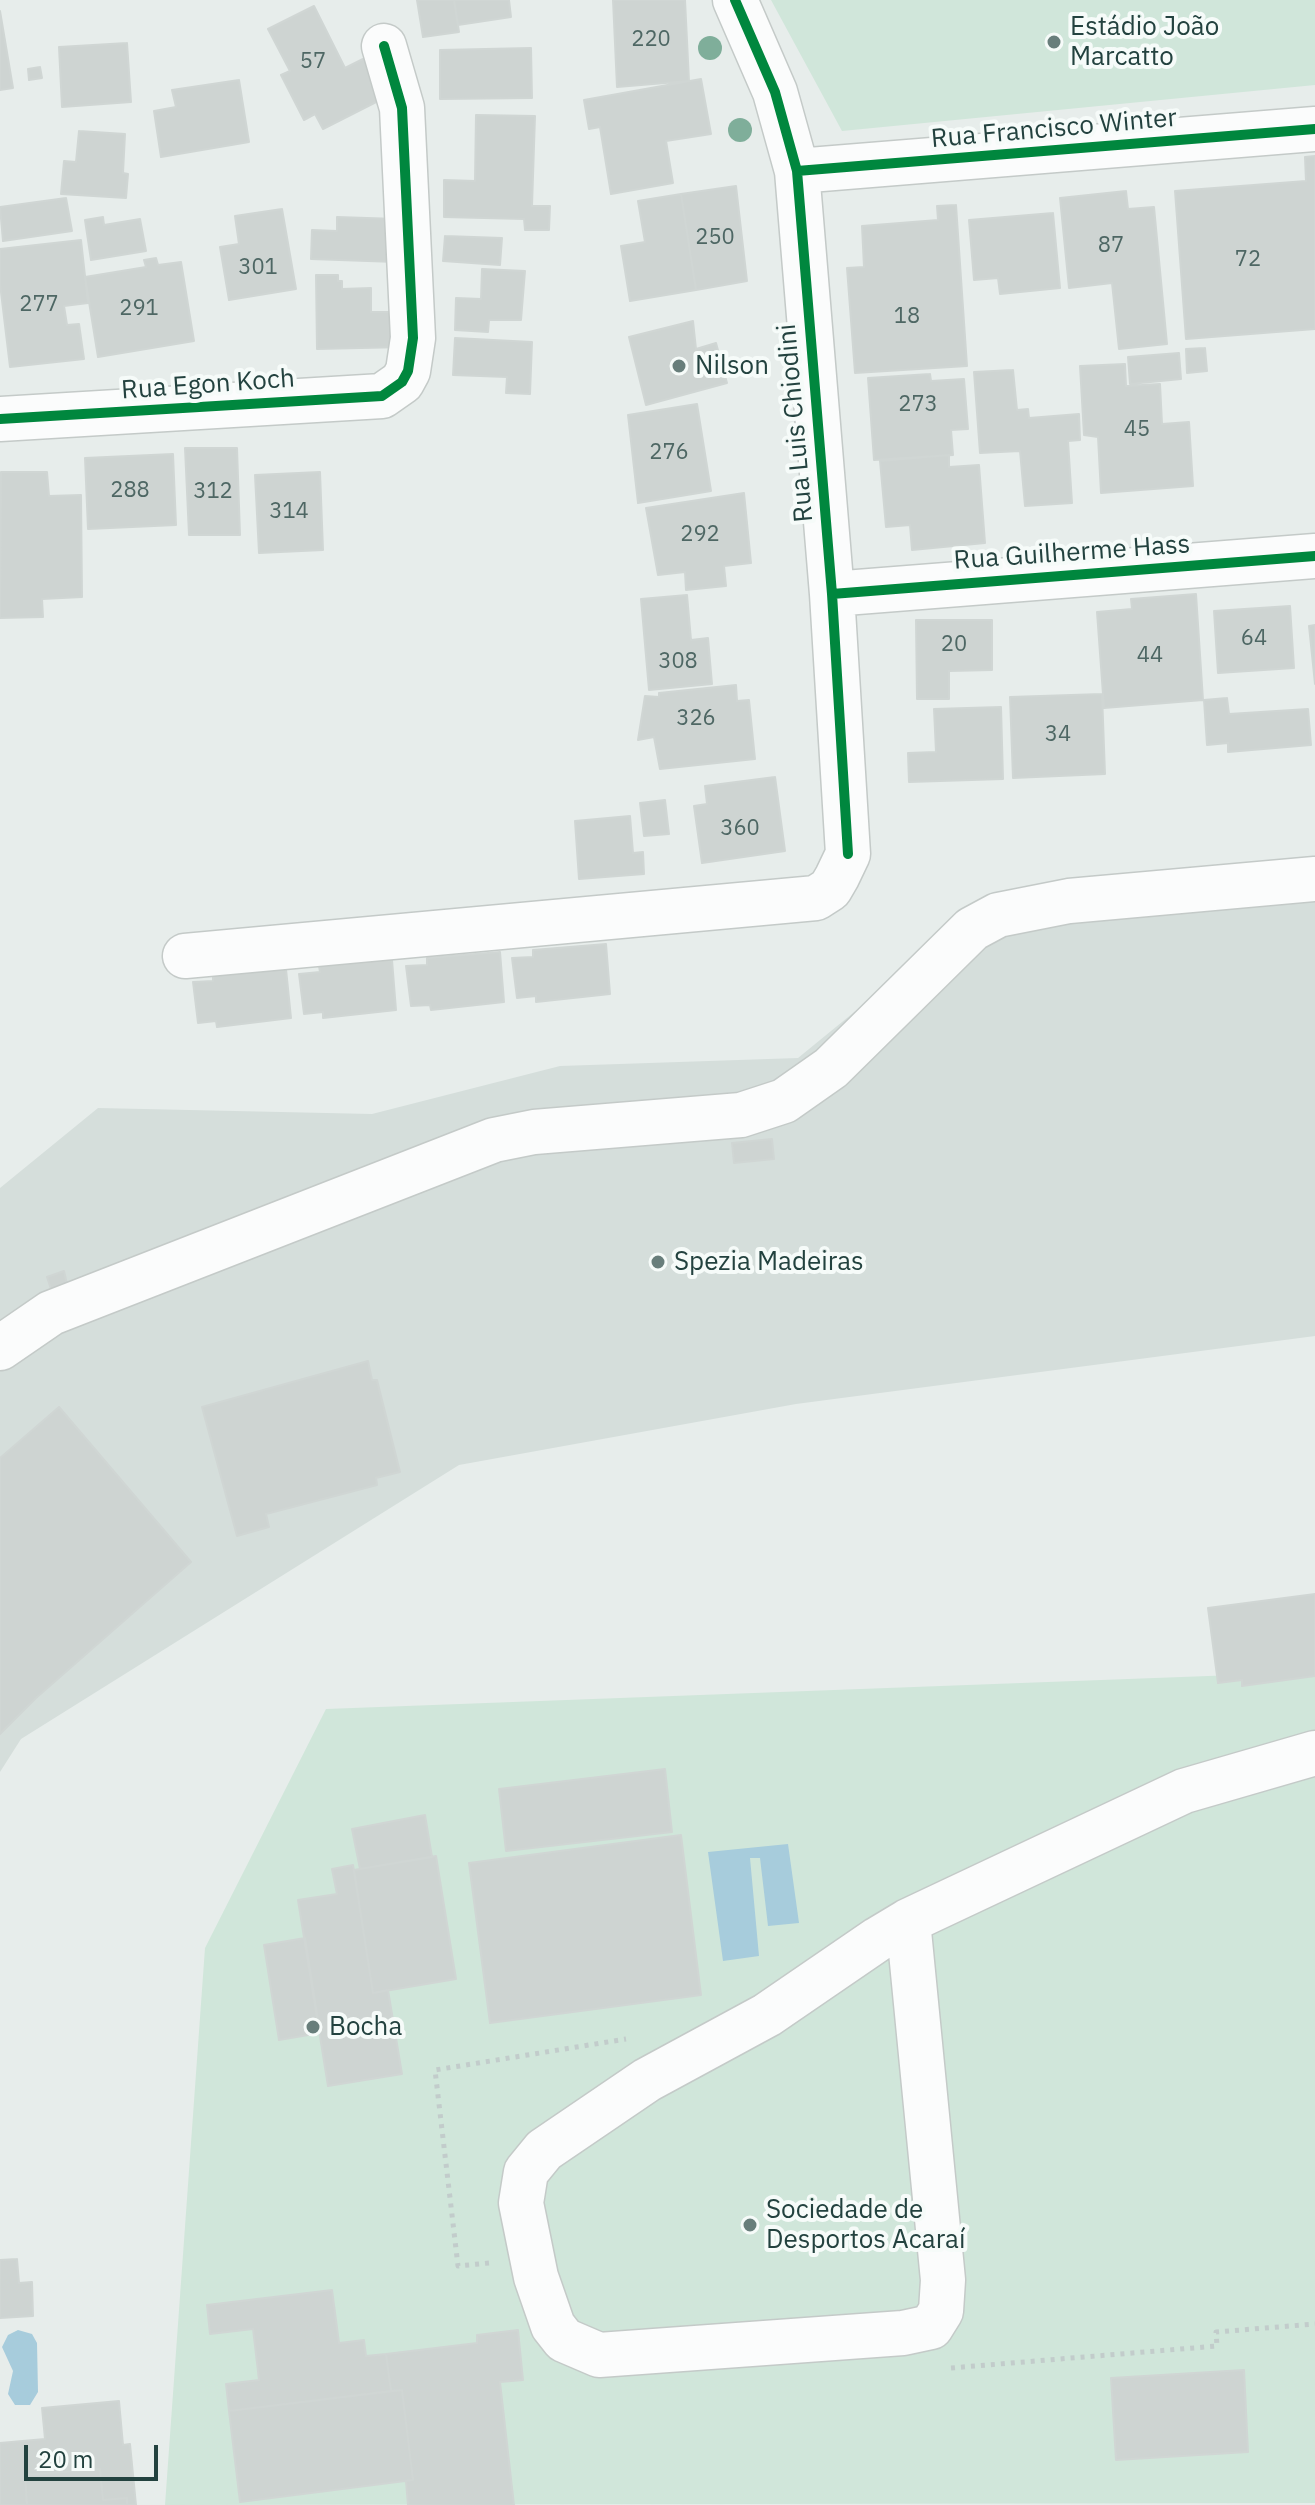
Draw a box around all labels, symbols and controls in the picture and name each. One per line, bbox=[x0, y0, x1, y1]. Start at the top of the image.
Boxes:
place label: Estádio João Marcatto bbox=[1070, 11, 1219, 72]
house number: 220 bbox=[631, 27, 671, 53]
marker: Estádio João Marcatto bbox=[1045, 33, 1063, 51]
house number: 57 bbox=[300, 49, 326, 75]
street label: Rua Francisco Winter bbox=[930, 103, 1178, 155]
house number: 250 bbox=[695, 225, 735, 251]
house number: 87 bbox=[1098, 233, 1124, 259]
house number: 72 bbox=[1235, 247, 1261, 273]
house number: 301 bbox=[238, 255, 278, 281]
house number: 277 bbox=[19, 292, 59, 318]
house number: 291 bbox=[119, 296, 159, 322]
house number: 18 bbox=[894, 304, 920, 330]
street label: Rua Luis Chiodini bbox=[772, 322, 820, 524]
place label: Nilson bbox=[695, 350, 769, 382]
marker: Nilson bbox=[670, 357, 688, 375]
street label: Rua Egon Koch bbox=[120, 363, 296, 407]
house number: 273 bbox=[898, 392, 938, 418]
house number: 45 bbox=[1124, 417, 1150, 443]
house number: 276 bbox=[649, 440, 689, 466]
house number: 288 bbox=[110, 478, 150, 504]
house number: 312 bbox=[193, 479, 233, 505]
house number: 314 bbox=[269, 499, 309, 525]
house number: 292 bbox=[680, 522, 720, 548]
street label: Rua Guilherme Hass bbox=[953, 529, 1191, 577]
house number: 64 bbox=[1241, 626, 1267, 652]
house number: 20 bbox=[941, 632, 967, 658]
house number: 44 bbox=[1137, 643, 1163, 669]
house number: 308 bbox=[658, 649, 698, 675]
house number: 326 bbox=[676, 706, 716, 732]
house number: 34 bbox=[1045, 722, 1071, 748]
house number: 360 bbox=[720, 816, 760, 842]
place label: Spezia Madeiras bbox=[674, 1246, 864, 1278]
marker: Spezia Madeiras bbox=[649, 1253, 667, 1271]
place label: Bocha bbox=[329, 2011, 402, 2043]
marker: Bocha bbox=[304, 2018, 322, 2036]
place label: Sociedade de Desportos Acaraí bbox=[766, 2194, 965, 2256]
marker: Sociedade de Desportos Acaraí bbox=[741, 2216, 759, 2234]
scale bar bbox=[28, 2429, 162, 2479]
text: 20 m bbox=[38, 2443, 93, 2475]

